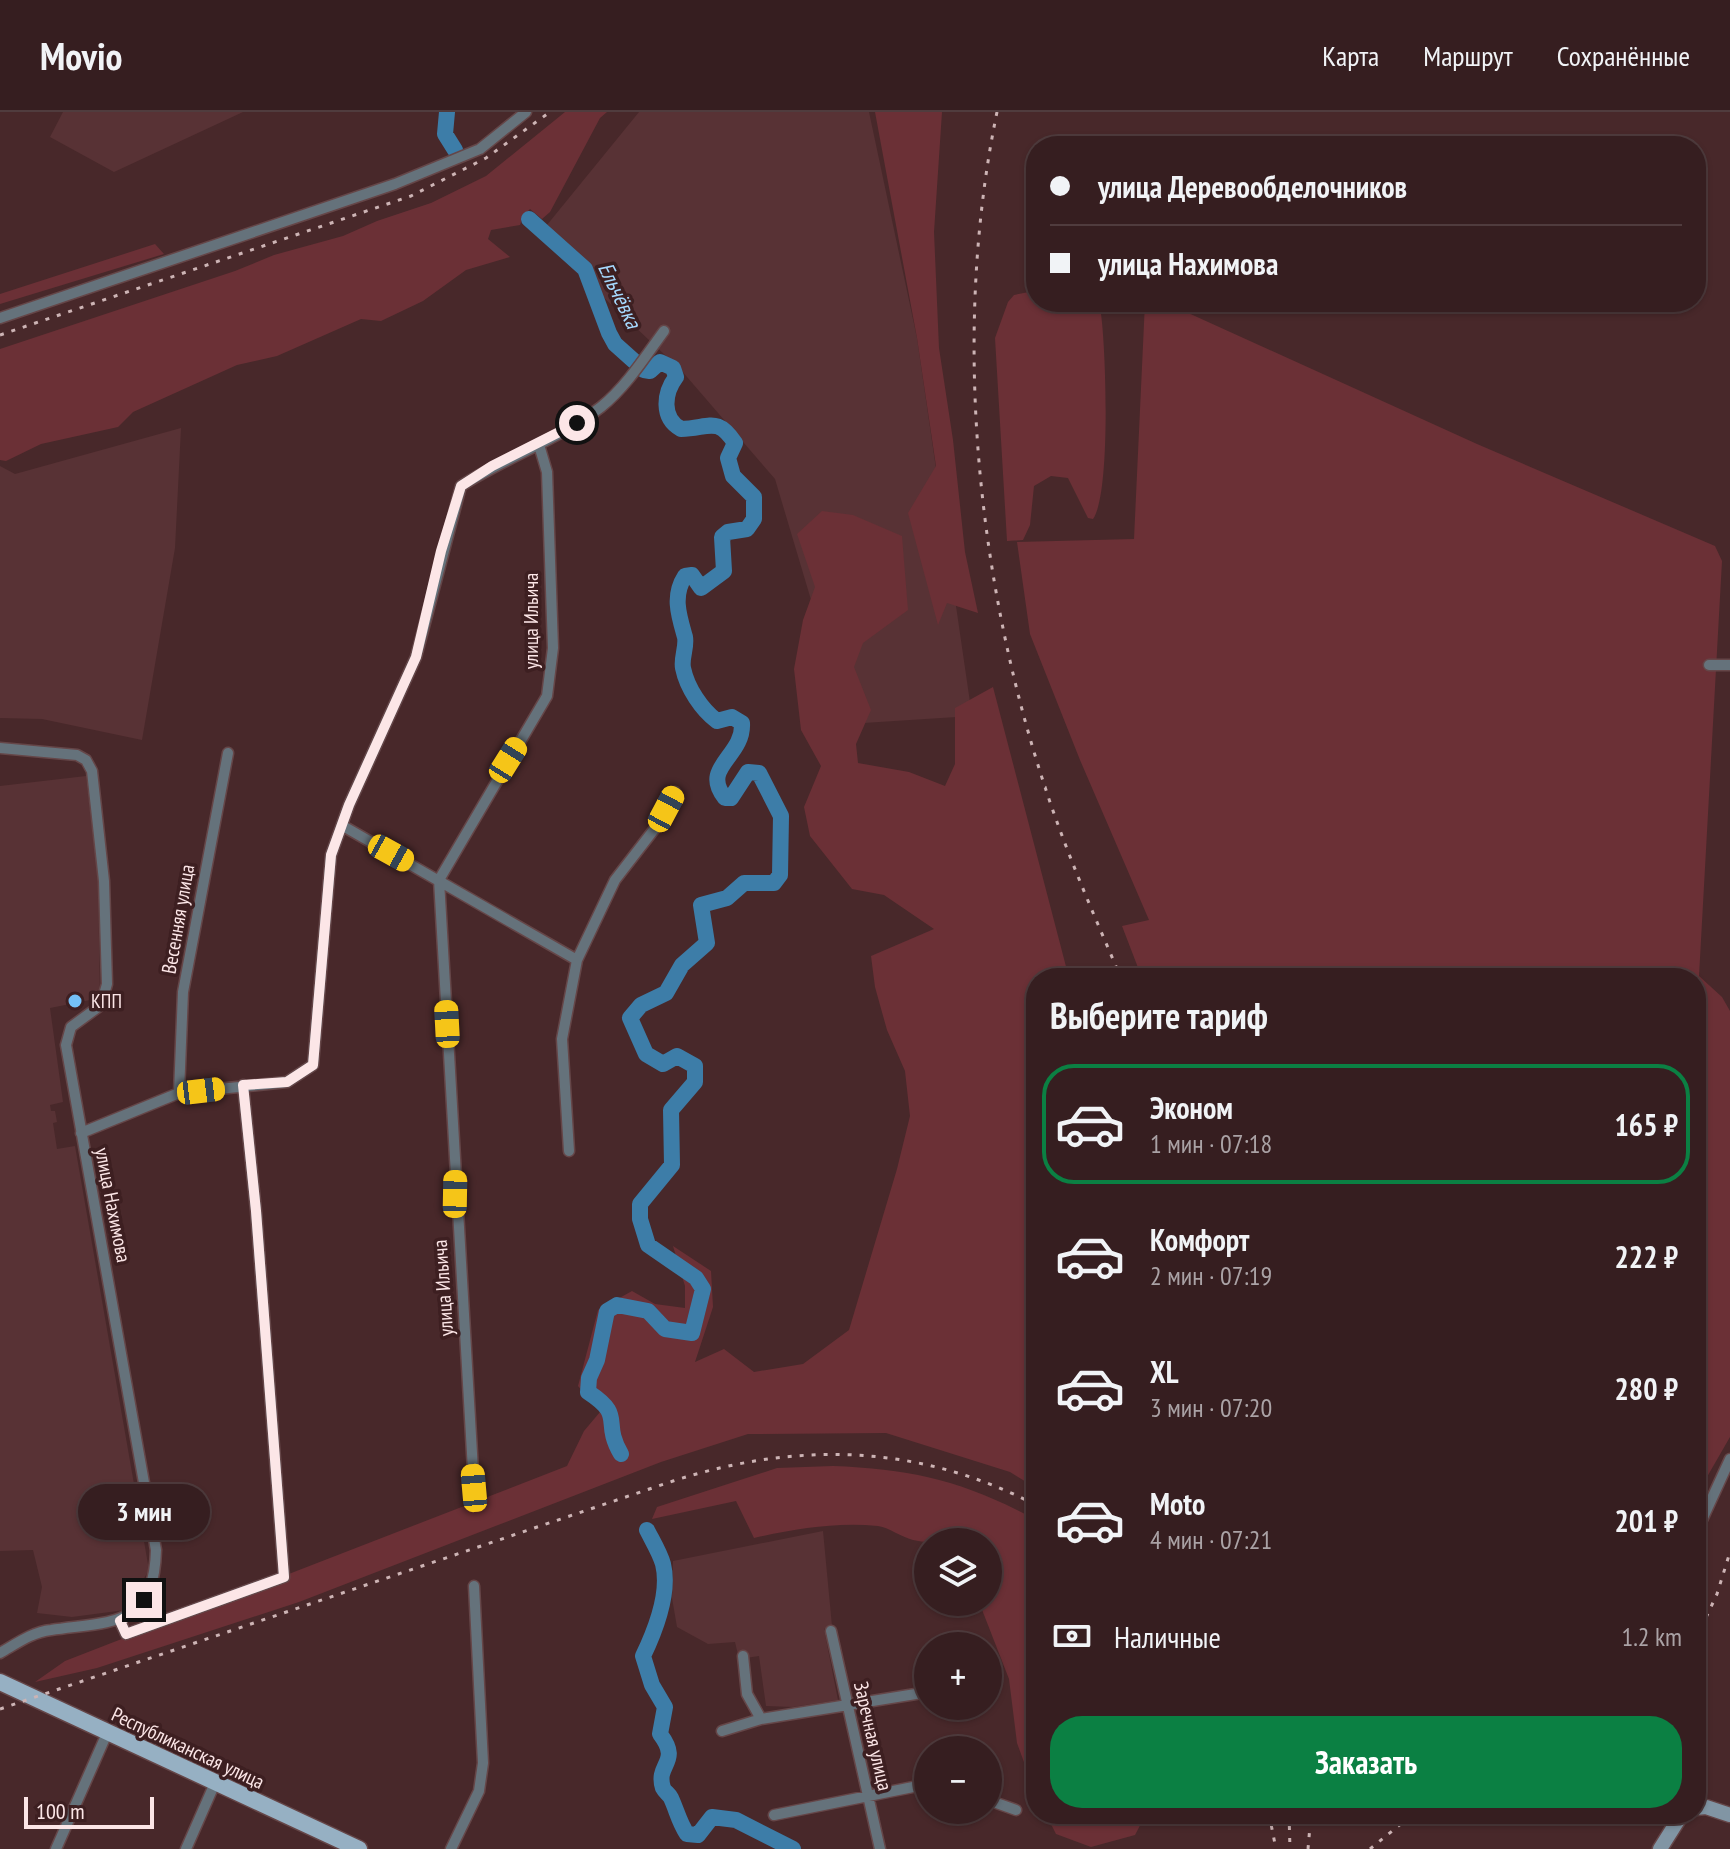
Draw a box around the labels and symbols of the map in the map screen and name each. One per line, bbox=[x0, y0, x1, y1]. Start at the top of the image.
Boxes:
water label: Ельчёвка bbox=[592, 257, 648, 334]
route start bbox=[559, 405, 595, 441]
street label: улица Ильича bbox=[518, 573, 544, 669]
car bbox=[485, 733, 531, 787]
car bbox=[644, 782, 688, 836]
car bbox=[364, 831, 418, 875]
street label: Весенняя улица bbox=[156, 862, 200, 976]
place label: КПП bbox=[91, 988, 122, 1014]
marker: КПП bbox=[66, 992, 84, 1010]
car bbox=[434, 999, 460, 1049]
car bbox=[176, 1076, 226, 1106]
street label: улица Нахимова bbox=[89, 1146, 137, 1264]
car bbox=[443, 1170, 467, 1218]
street label: улица Ильича bbox=[427, 1239, 459, 1337]
car bbox=[460, 1463, 488, 1513]
callout: 3 мин bbox=[78, 1484, 210, 1540]
route end bbox=[126, 1582, 162, 1618]
street label: Заречная улица bbox=[848, 1679, 898, 1793]
street label: Республиканская улица bbox=[107, 1701, 269, 1795]
scale bar bbox=[24, 1793, 154, 1829]

